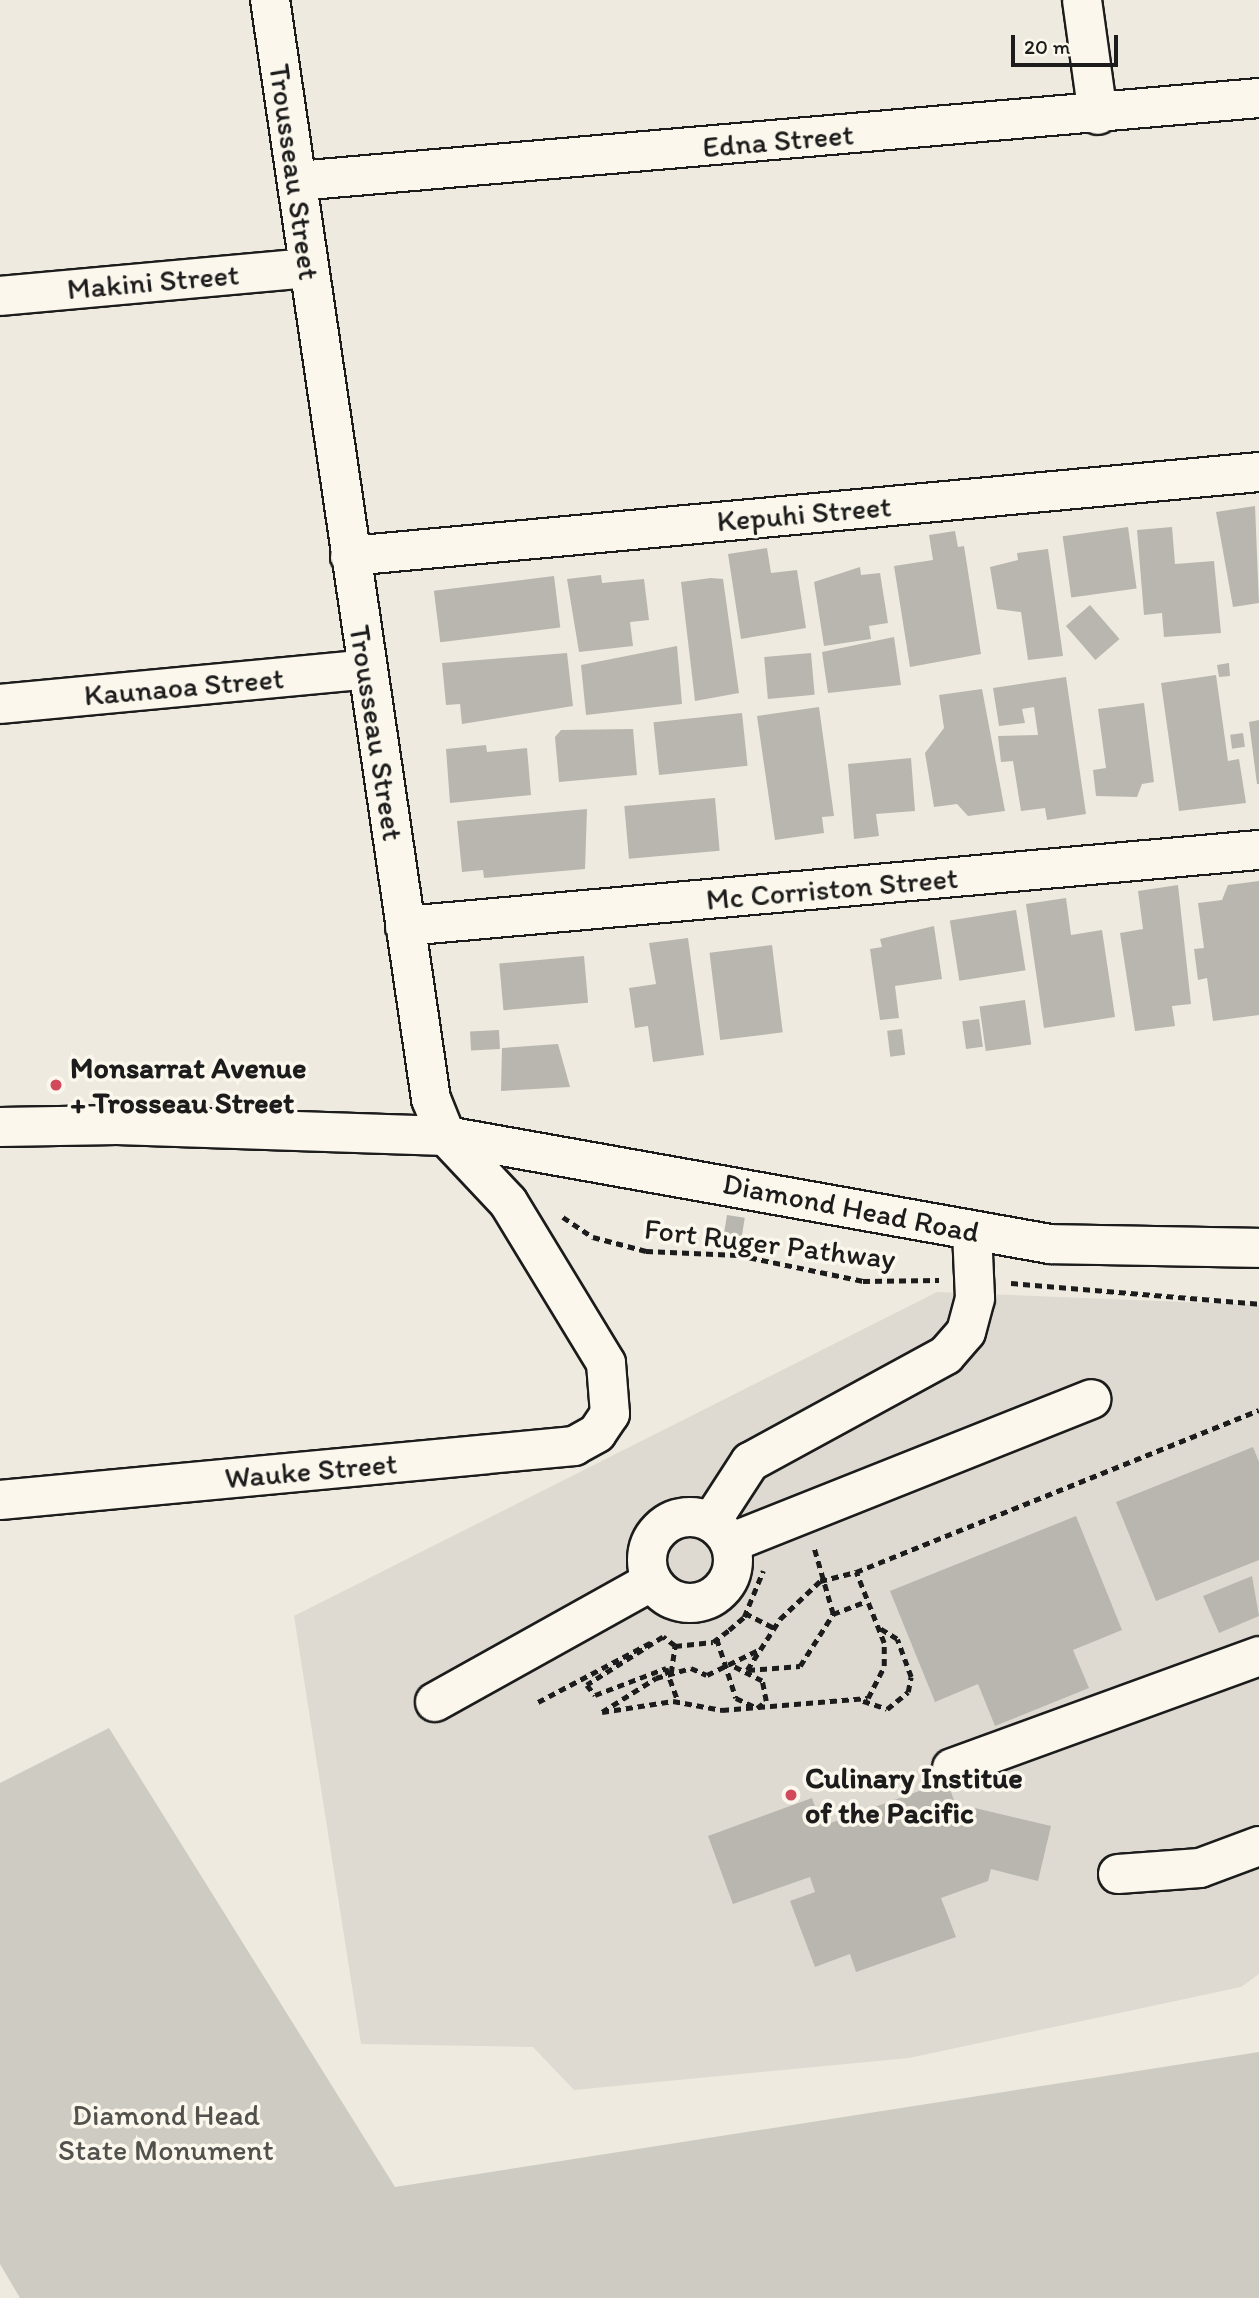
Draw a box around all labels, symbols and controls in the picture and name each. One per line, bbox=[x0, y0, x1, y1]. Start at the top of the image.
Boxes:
scale bar bbox=[1014, 21, 1121, 65]
text: 20 m bbox=[1024, 34, 1070, 59]
street label: Trousseau Street bbox=[261, 62, 327, 282]
street label: Edna Street bbox=[701, 116, 855, 166]
street label: Makini Street bbox=[66, 257, 240, 307]
street label: Kepuhi Street bbox=[715, 488, 893, 540]
street label: Trousseau Street bbox=[341, 623, 411, 843]
street label: Kaunaoa Street bbox=[83, 660, 285, 714]
street label: Mc Corriston Street bbox=[705, 860, 959, 918]
place label: Monsarrat Avenue + Trosseau Street bbox=[70, 1050, 305, 1120]
marker: Monsarrat Avenue + Trosseau Street bbox=[48, 1077, 64, 1093]
street label: Diamond Head Road bbox=[720, 1166, 982, 1250]
street label: Fort Ruger Pathway bbox=[644, 1211, 896, 1277]
street label: Wauke Street bbox=[223, 1446, 399, 1496]
place label: Culinary Institue of the Pacific bbox=[805, 1760, 1024, 1830]
marker: Culinary Institue of the Pacific bbox=[783, 1787, 799, 1803]
park label: Diamond Head State Monument bbox=[58, 2097, 274, 2168]

